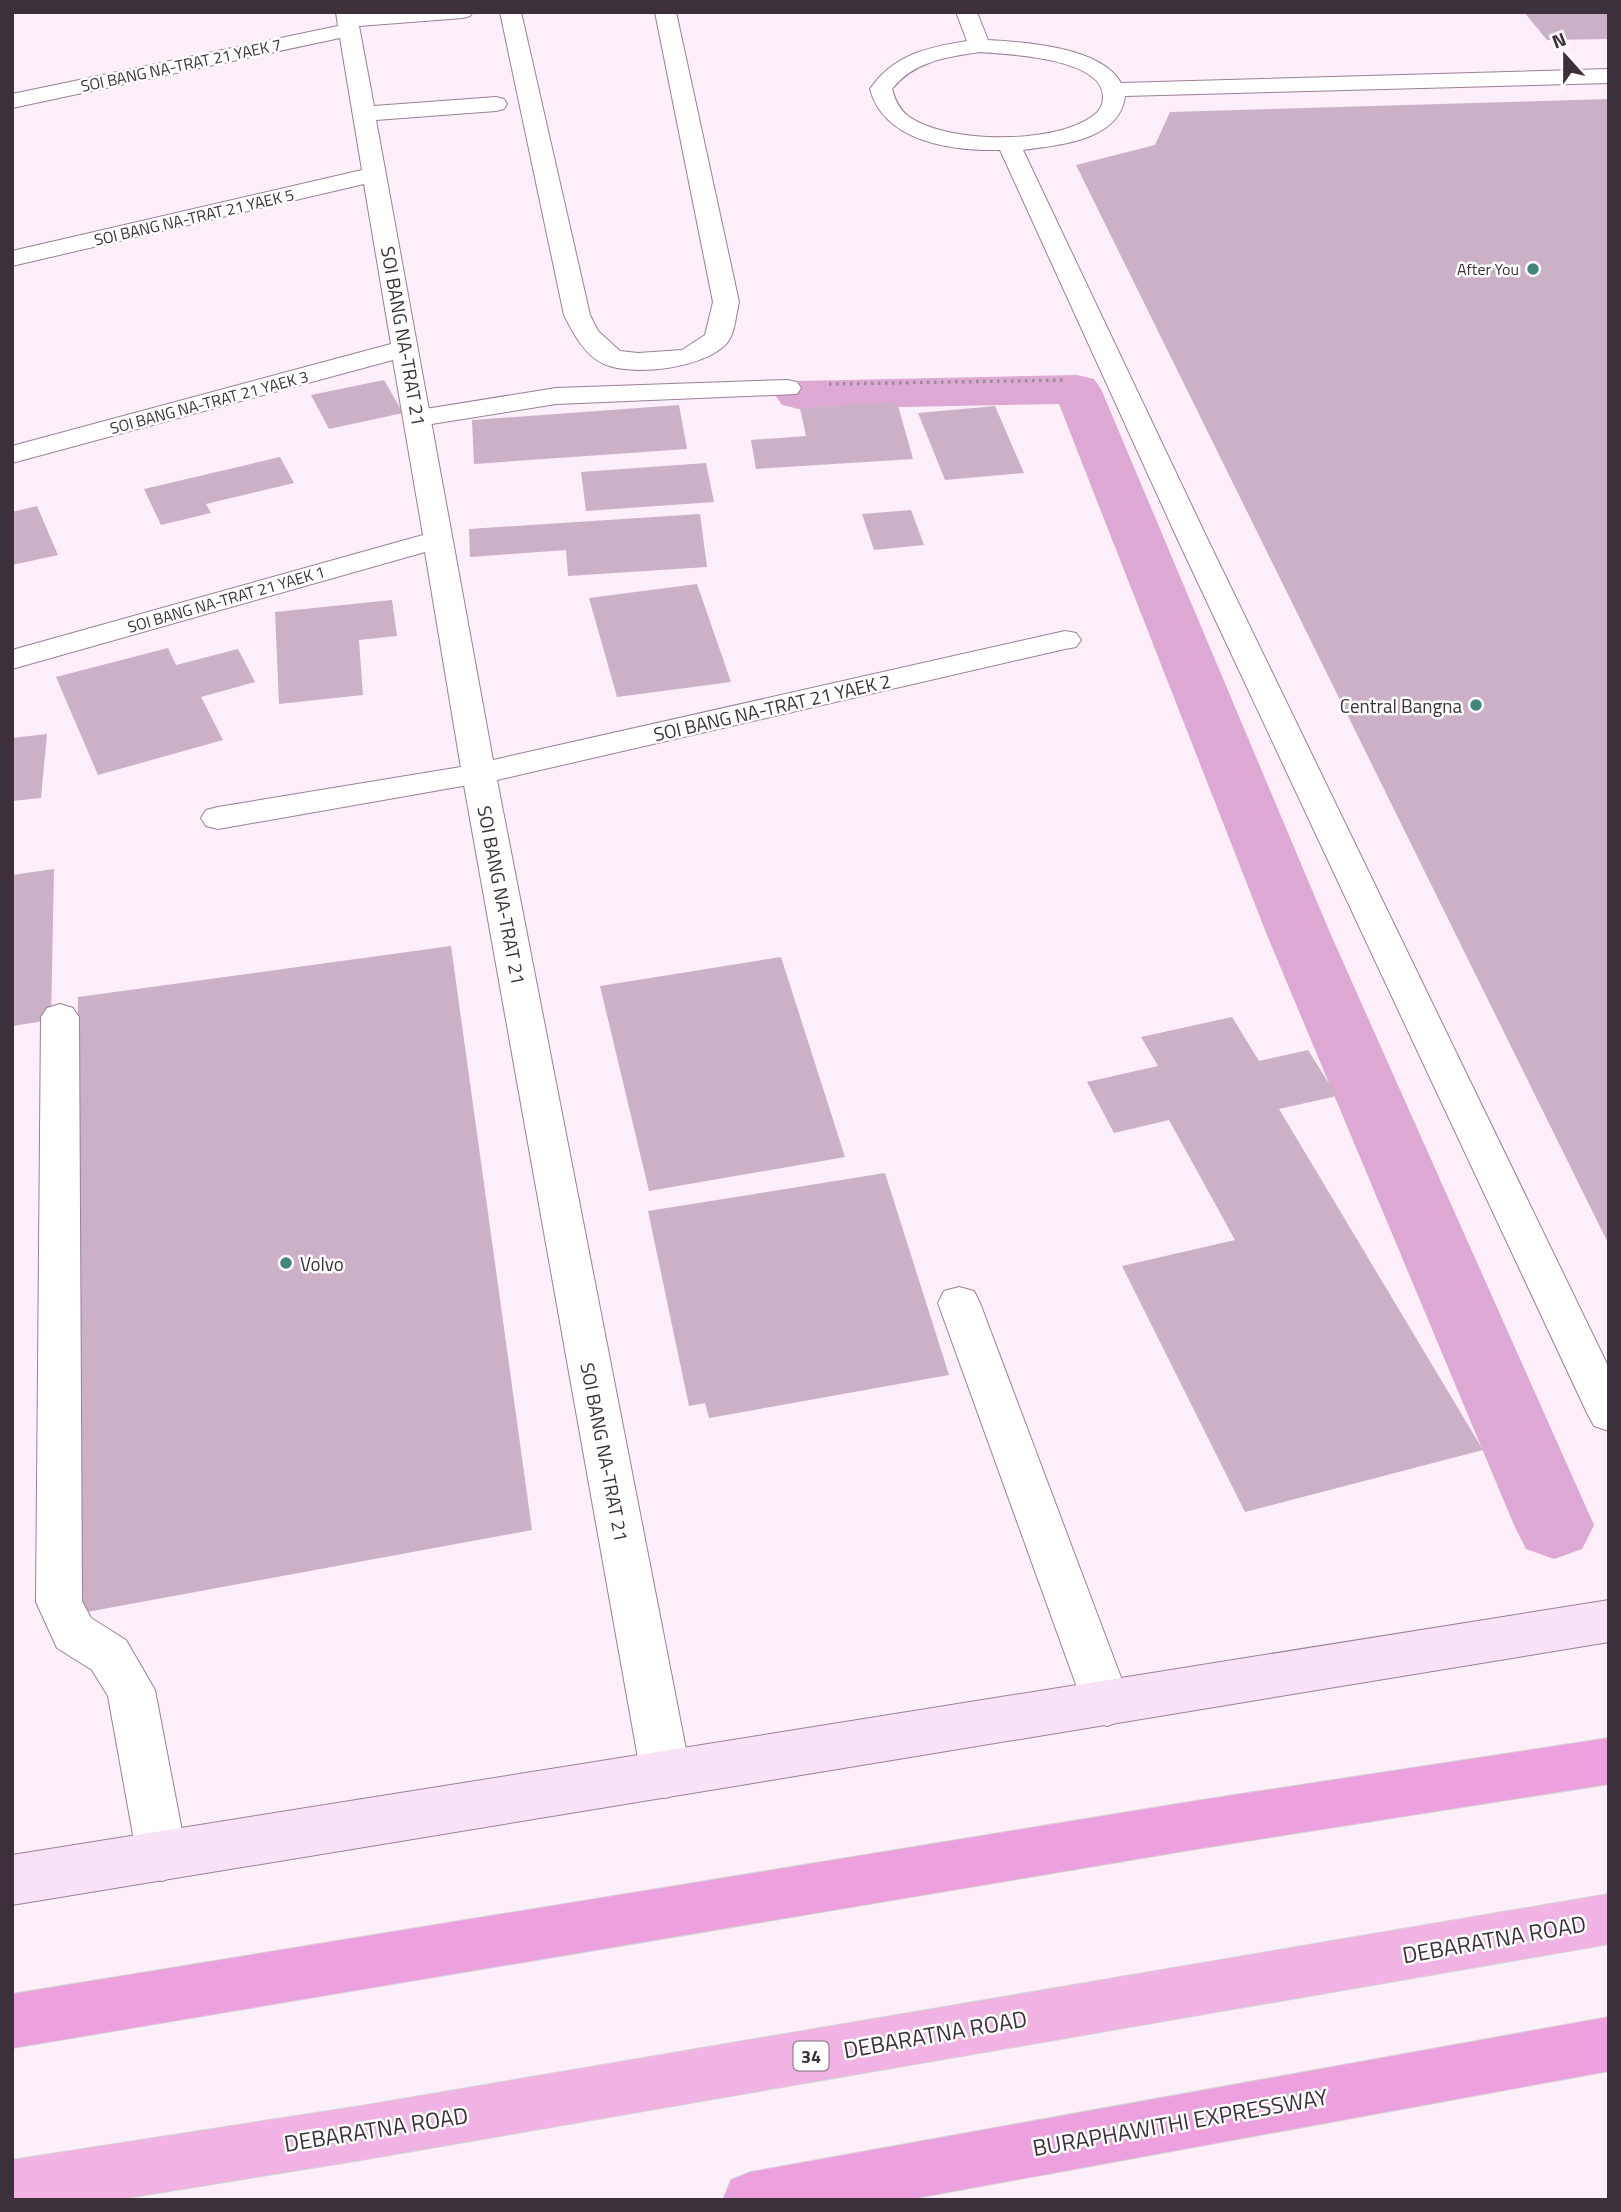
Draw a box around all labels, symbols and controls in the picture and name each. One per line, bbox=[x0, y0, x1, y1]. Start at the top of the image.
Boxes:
north arrow bbox=[1530, 21, 1600, 91]
text: N bbox=[1547, 24, 1570, 56]
street label: SOI BANG NA-TRAT 21 YAEK 7 bbox=[79, 32, 283, 98]
street label: SOI BANG NA-TRAT 21 YAEK 5 bbox=[92, 182, 296, 252]
street label: SOI BANG NA-TRAT 21 bbox=[374, 244, 434, 428]
place label: After You bbox=[1457, 257, 1519, 281]
marker: After You bbox=[1525, 261, 1541, 277]
street label: SOI BANG NA-TRAT 21 YAEK 3 bbox=[107, 364, 311, 440]
street label: SOI BANG NA-TRAT 21 YAEK 1 bbox=[124, 559, 328, 639]
street label: SOI BANG NA-TRAT 21 YAEK 2 bbox=[650, 666, 894, 748]
place label: Central Bangna bbox=[1340, 691, 1462, 720]
marker: Central Bangna bbox=[1468, 697, 1484, 713]
street label: SOI BANG NA-TRAT 21 bbox=[470, 803, 534, 987]
place label: Volvo bbox=[300, 1249, 344, 1278]
marker: Volvo bbox=[278, 1255, 294, 1271]
street label: SOI BANG NA-TRAT 21 bbox=[573, 1360, 637, 1544]
street label: DEBARATNA ROAD bbox=[1399, 1906, 1589, 1972]
street label: DEBARATNA ROAD bbox=[840, 2001, 1030, 2067]
road number: 34 bbox=[794, 2042, 828, 2070]
street label: BURAPHAWITHI EXPRESSWAY bbox=[1030, 2079, 1331, 2165]
street label: DEBARATNA ROAD bbox=[281, 2097, 471, 2161]

